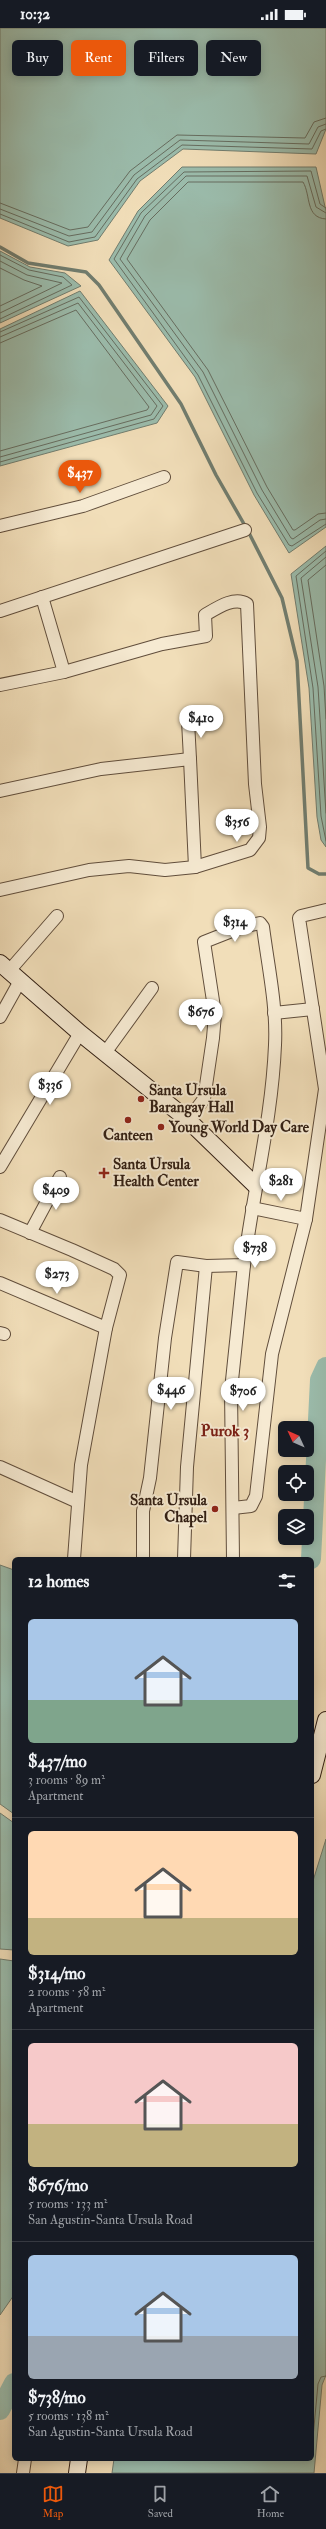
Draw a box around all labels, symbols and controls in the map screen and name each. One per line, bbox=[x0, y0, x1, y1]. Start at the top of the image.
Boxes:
text: 10:32 bbox=[20, 5, 50, 24]
chip: Buy bbox=[12, 40, 63, 76]
chip: Rent bbox=[71, 40, 126, 76]
chip: Filters bbox=[134, 40, 198, 76]
chip: New bbox=[206, 40, 261, 76]
pin: $437 bbox=[56, 460, 104, 494]
text: $437 bbox=[67, 465, 93, 481]
pin: $410 bbox=[177, 705, 225, 739]
text: $410 bbox=[188, 710, 214, 726]
pin: $356 bbox=[213, 809, 261, 843]
text: $356 bbox=[225, 814, 249, 830]
pin: $314 bbox=[211, 909, 259, 943]
text: $314 bbox=[223, 914, 247, 930]
pin: $676 bbox=[177, 999, 225, 1033]
text: $676 bbox=[188, 1004, 214, 1020]
pin: $336 bbox=[26, 1072, 74, 1106]
text: $336 bbox=[38, 1077, 62, 1093]
place label: Santa Ursula Barangay Hall bbox=[149, 1081, 234, 1118]
marker: Santa Ursula Barangay Hall bbox=[136, 1094, 146, 1104]
marker: Canteen bbox=[123, 1115, 133, 1125]
place label: Young World Day Care bbox=[168, 1118, 310, 1138]
marker: Young World Day Care bbox=[156, 1122, 166, 1132]
place label: Canteen bbox=[103, 1126, 153, 1145]
place label: Santa Ursula Health Center bbox=[113, 1155, 199, 1191]
marker: Santa Ursula Health Center bbox=[98, 1167, 110, 1179]
pin: $281 bbox=[257, 1168, 305, 1202]
text: $281 bbox=[269, 1173, 293, 1189]
pin: $409 bbox=[32, 1177, 80, 1211]
text: $409 bbox=[42, 1182, 70, 1198]
pin: $738 bbox=[231, 1235, 279, 1269]
text: $738 bbox=[243, 1240, 267, 1256]
pin: $273 bbox=[33, 1261, 81, 1295]
text: $273 bbox=[45, 1266, 69, 1282]
pin: $446 bbox=[147, 1377, 195, 1411]
pin: $706 bbox=[219, 1378, 267, 1412]
text: $446 bbox=[157, 1382, 185, 1398]
text: $706 bbox=[230, 1383, 256, 1399]
district label: Purok 3 bbox=[201, 1421, 249, 1441]
north arrow bbox=[278, 1421, 314, 1457]
map controls bbox=[278, 1421, 314, 1545]
button: locate bbox=[278, 1465, 314, 1501]
place label: Santa Ursula Chapel bbox=[130, 1491, 208, 1528]
marker: Santa Ursula Chapel bbox=[210, 1504, 220, 1514]
button: layers bbox=[278, 1509, 314, 1545]
icon: filters bbox=[276, 1570, 298, 1592]
text: 12 homes bbox=[28, 1571, 89, 1592]
icon: home bbox=[127, 1645, 199, 1717]
text: $437/mo bbox=[28, 1751, 87, 1772]
text: 3 rooms · 89 m² bbox=[28, 1772, 105, 1788]
text: Apartment bbox=[28, 1788, 84, 1804]
icon: home bbox=[127, 1857, 199, 1929]
text: $314/mo bbox=[28, 1963, 85, 1984]
text: 2 rooms · 58 m² bbox=[28, 1984, 106, 2000]
text: Apartment bbox=[28, 2000, 84, 2016]
icon: home bbox=[127, 2069, 199, 2141]
text: $676/mo bbox=[28, 2175, 88, 2196]
text: 5 rooms · 133 m² bbox=[28, 2196, 107, 2212]
text: San Agustin-Santa Ursula Road bbox=[28, 2212, 193, 2228]
icon: home bbox=[127, 2281, 199, 2353]
text: $738/mo bbox=[28, 2387, 86, 2408]
text: 5 rooms · 138 m² bbox=[28, 2408, 109, 2424]
text: San Agustin-Santa Ursula Road bbox=[28, 2424, 193, 2440]
tab: Map bbox=[42, 2483, 64, 2520]
tab: Saved bbox=[148, 2483, 173, 2520]
tab: Home bbox=[257, 2483, 284, 2520]

